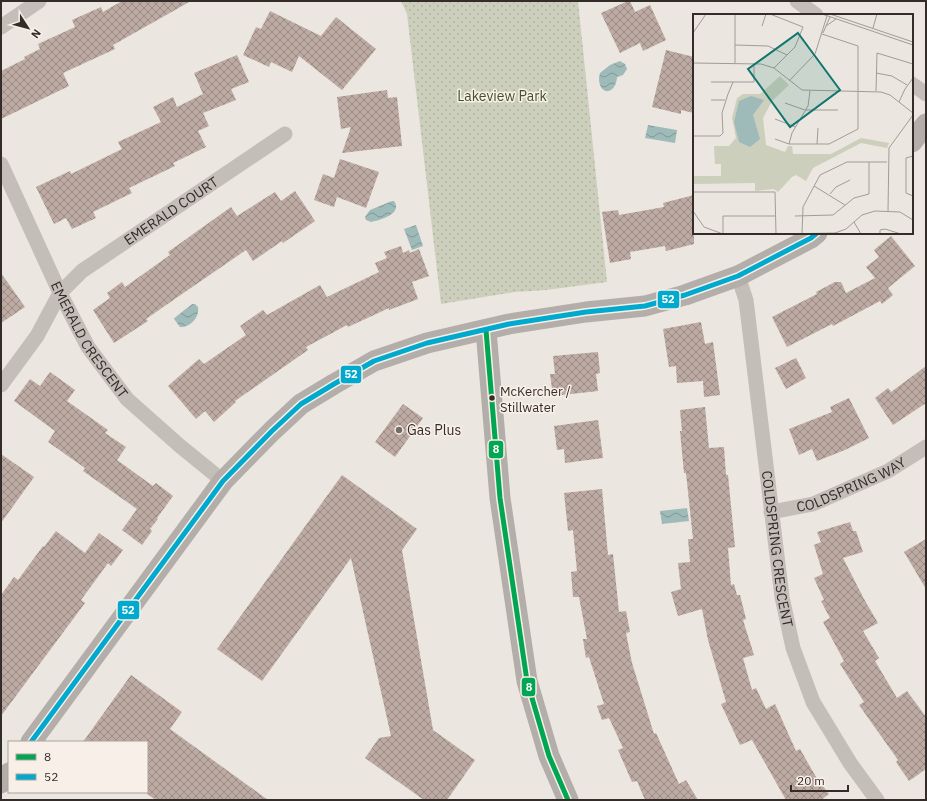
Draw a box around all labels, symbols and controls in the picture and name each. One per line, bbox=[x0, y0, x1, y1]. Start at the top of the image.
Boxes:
north arrow bbox=[8, 8, 48, 48]
inset map bbox=[693, 14, 913, 234]
text: N bbox=[28, 27, 44, 41]
park label: Lakeview Park bbox=[457, 87, 547, 105]
street label: EMERALD COURT bbox=[120, 173, 222, 249]
street label: EMERALD CRESCENT bbox=[47, 278, 132, 402]
line badge: 52 bbox=[657, 290, 680, 309]
text: 52 bbox=[661, 292, 675, 306]
line badge: 52 bbox=[340, 365, 362, 384]
text: 52 bbox=[344, 367, 358, 381]
place label: McKercher / Stillwater bbox=[500, 383, 571, 416]
marker: McKercher / Stillwater bbox=[487, 393, 497, 403]
place label: Gas Plus bbox=[407, 421, 462, 439]
marker: Gas Plus bbox=[394, 425, 404, 435]
line badge: 8 bbox=[488, 440, 504, 459]
text: 8 bbox=[493, 442, 500, 456]
street label: COLDSPRING WAY bbox=[795, 453, 910, 516]
street label: COLDSPRING CRESCENT bbox=[758, 469, 797, 629]
line badge: 52 bbox=[117, 600, 140, 620]
text: 52 bbox=[121, 603, 135, 617]
line badge: 8 bbox=[521, 677, 536, 697]
text: 8 bbox=[526, 680, 533, 694]
legend bbox=[8, 741, 148, 793]
text: 8 bbox=[44, 749, 51, 764]
scale bar bbox=[791, 767, 848, 793]
text: 52 bbox=[44, 769, 58, 784]
text: 20 m bbox=[797, 773, 825, 788]

